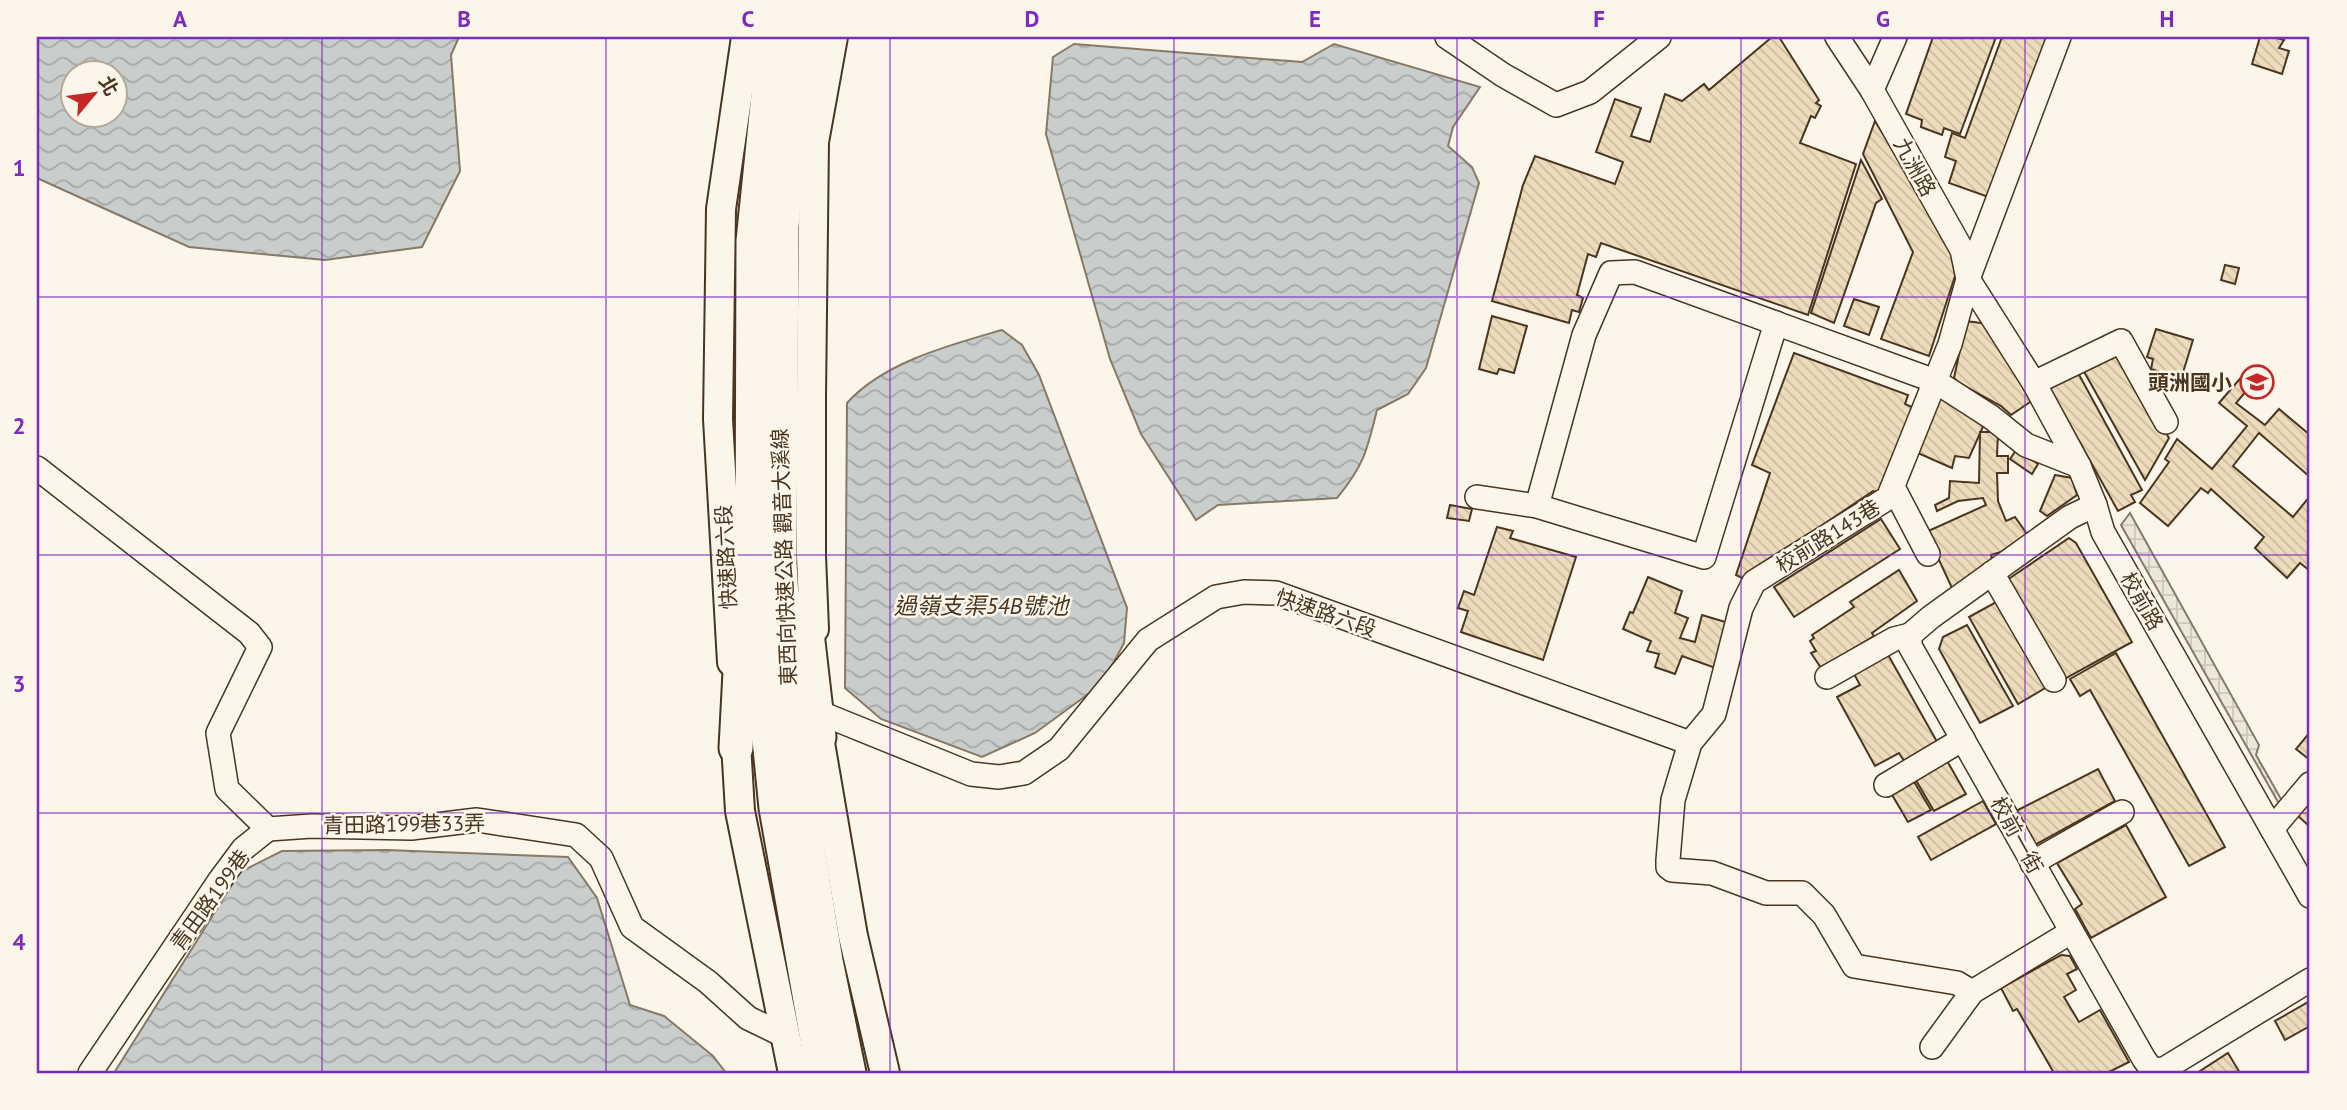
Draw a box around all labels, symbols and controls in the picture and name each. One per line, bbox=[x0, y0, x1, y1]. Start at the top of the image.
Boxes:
text: A bbox=[173, 4, 187, 33]
text: B bbox=[457, 4, 471, 33]
text: C bbox=[742, 4, 755, 33]
text: D bbox=[1025, 4, 1039, 33]
text: E bbox=[1309, 4, 1321, 33]
text: F bbox=[1593, 4, 1605, 33]
text: G bbox=[1876, 4, 1890, 33]
text: H bbox=[2160, 4, 2174, 33]
north arrow bbox=[60, 60, 130, 130]
text: 北 bbox=[94, 72, 124, 100]
street label: 九洲路 bbox=[1888, 133, 1942, 201]
text: 1 bbox=[12, 153, 26, 182]
school or university icon: 頭洲國小 bbox=[2238, 363, 2276, 401]
place label: 頭洲國小 bbox=[2148, 369, 2232, 396]
text: 2 bbox=[12, 411, 26, 440]
street label: 東西向快速公路 觀音大溪線 bbox=[766, 428, 802, 686]
street label: 校前路143巷 bbox=[1771, 493, 1885, 579]
street label: 快速路六段 bbox=[710, 504, 742, 610]
street label: 校前路 bbox=[2115, 567, 2169, 635]
street label: 快速路六段 bbox=[1272, 583, 1380, 643]
water label: 過嶺支渠54B號池 bbox=[894, 591, 1070, 620]
text: 3 bbox=[12, 669, 26, 698]
street label: 校前一街 bbox=[1985, 792, 2049, 878]
street label: 青田路199巷33弄 bbox=[323, 809, 485, 839]
street label: 青田路199巷 bbox=[164, 844, 256, 956]
text: 4 bbox=[12, 927, 26, 956]

